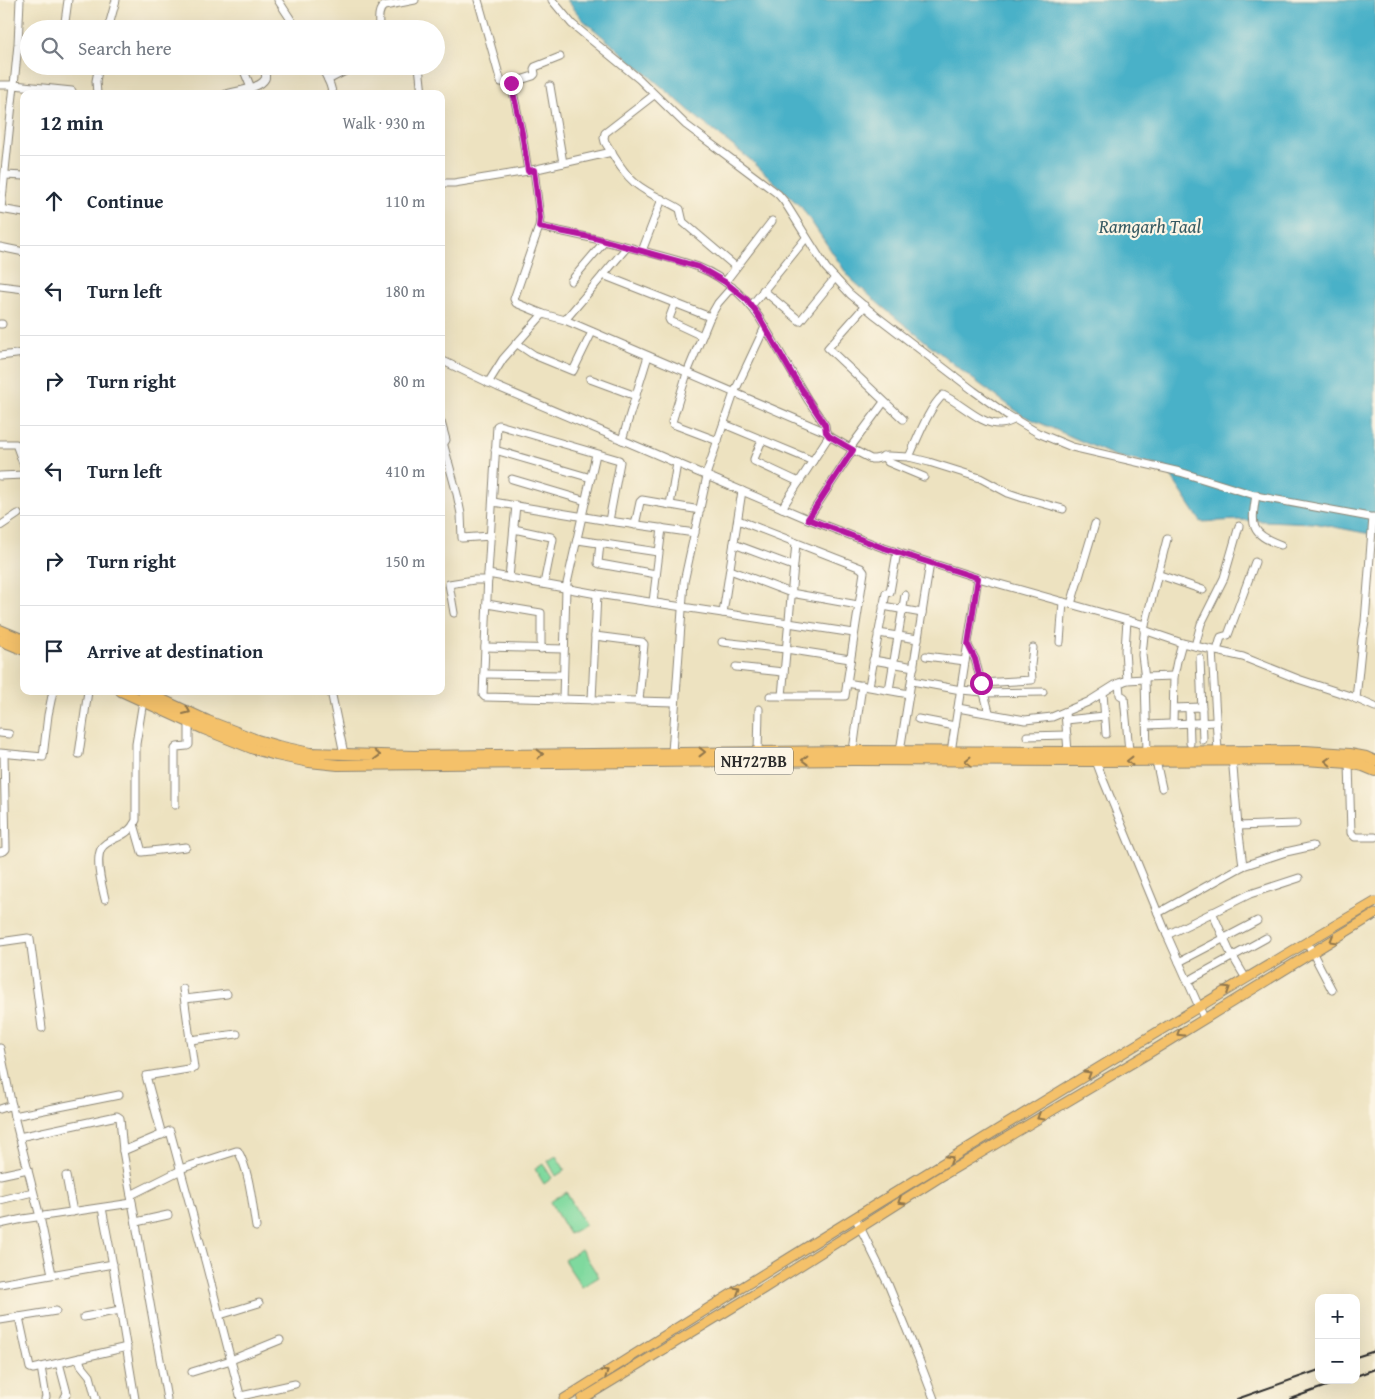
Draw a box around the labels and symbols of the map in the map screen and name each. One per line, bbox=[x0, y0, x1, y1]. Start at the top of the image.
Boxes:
route end bbox=[500, 72, 523, 95]
water label: Ramgarh Taal bbox=[1098, 212, 1201, 240]
route start bbox=[970, 672, 993, 695]
one-way arrow bbox=[182, 705, 191, 716]
one-way arrow bbox=[699, 747, 707, 757]
road number: NH727BB bbox=[715, 748, 793, 774]
one-way arrow bbox=[536, 749, 544, 759]
one-way arrow bbox=[374, 750, 382, 760]
one-way arrow bbox=[801, 755, 809, 766]
one-way arrow bbox=[1126, 755, 1134, 766]
one-way arrow bbox=[1324, 755, 1332, 766]
one-way arrow bbox=[964, 756, 972, 766]
one-way arrow bbox=[1330, 933, 1339, 943]
one-way arrow bbox=[1221, 985, 1230, 995]
one-way arrow bbox=[1176, 1027, 1185, 1037]
one-way arrow bbox=[1083, 1070, 1092, 1080]
one-way arrow bbox=[1037, 1110, 1046, 1120]
one-way arrow bbox=[944, 1155, 953, 1165]
one-way arrow bbox=[898, 1195, 907, 1205]
one-way arrow bbox=[732, 1287, 741, 1297]
one-way arrow bbox=[600, 1369, 609, 1379]

